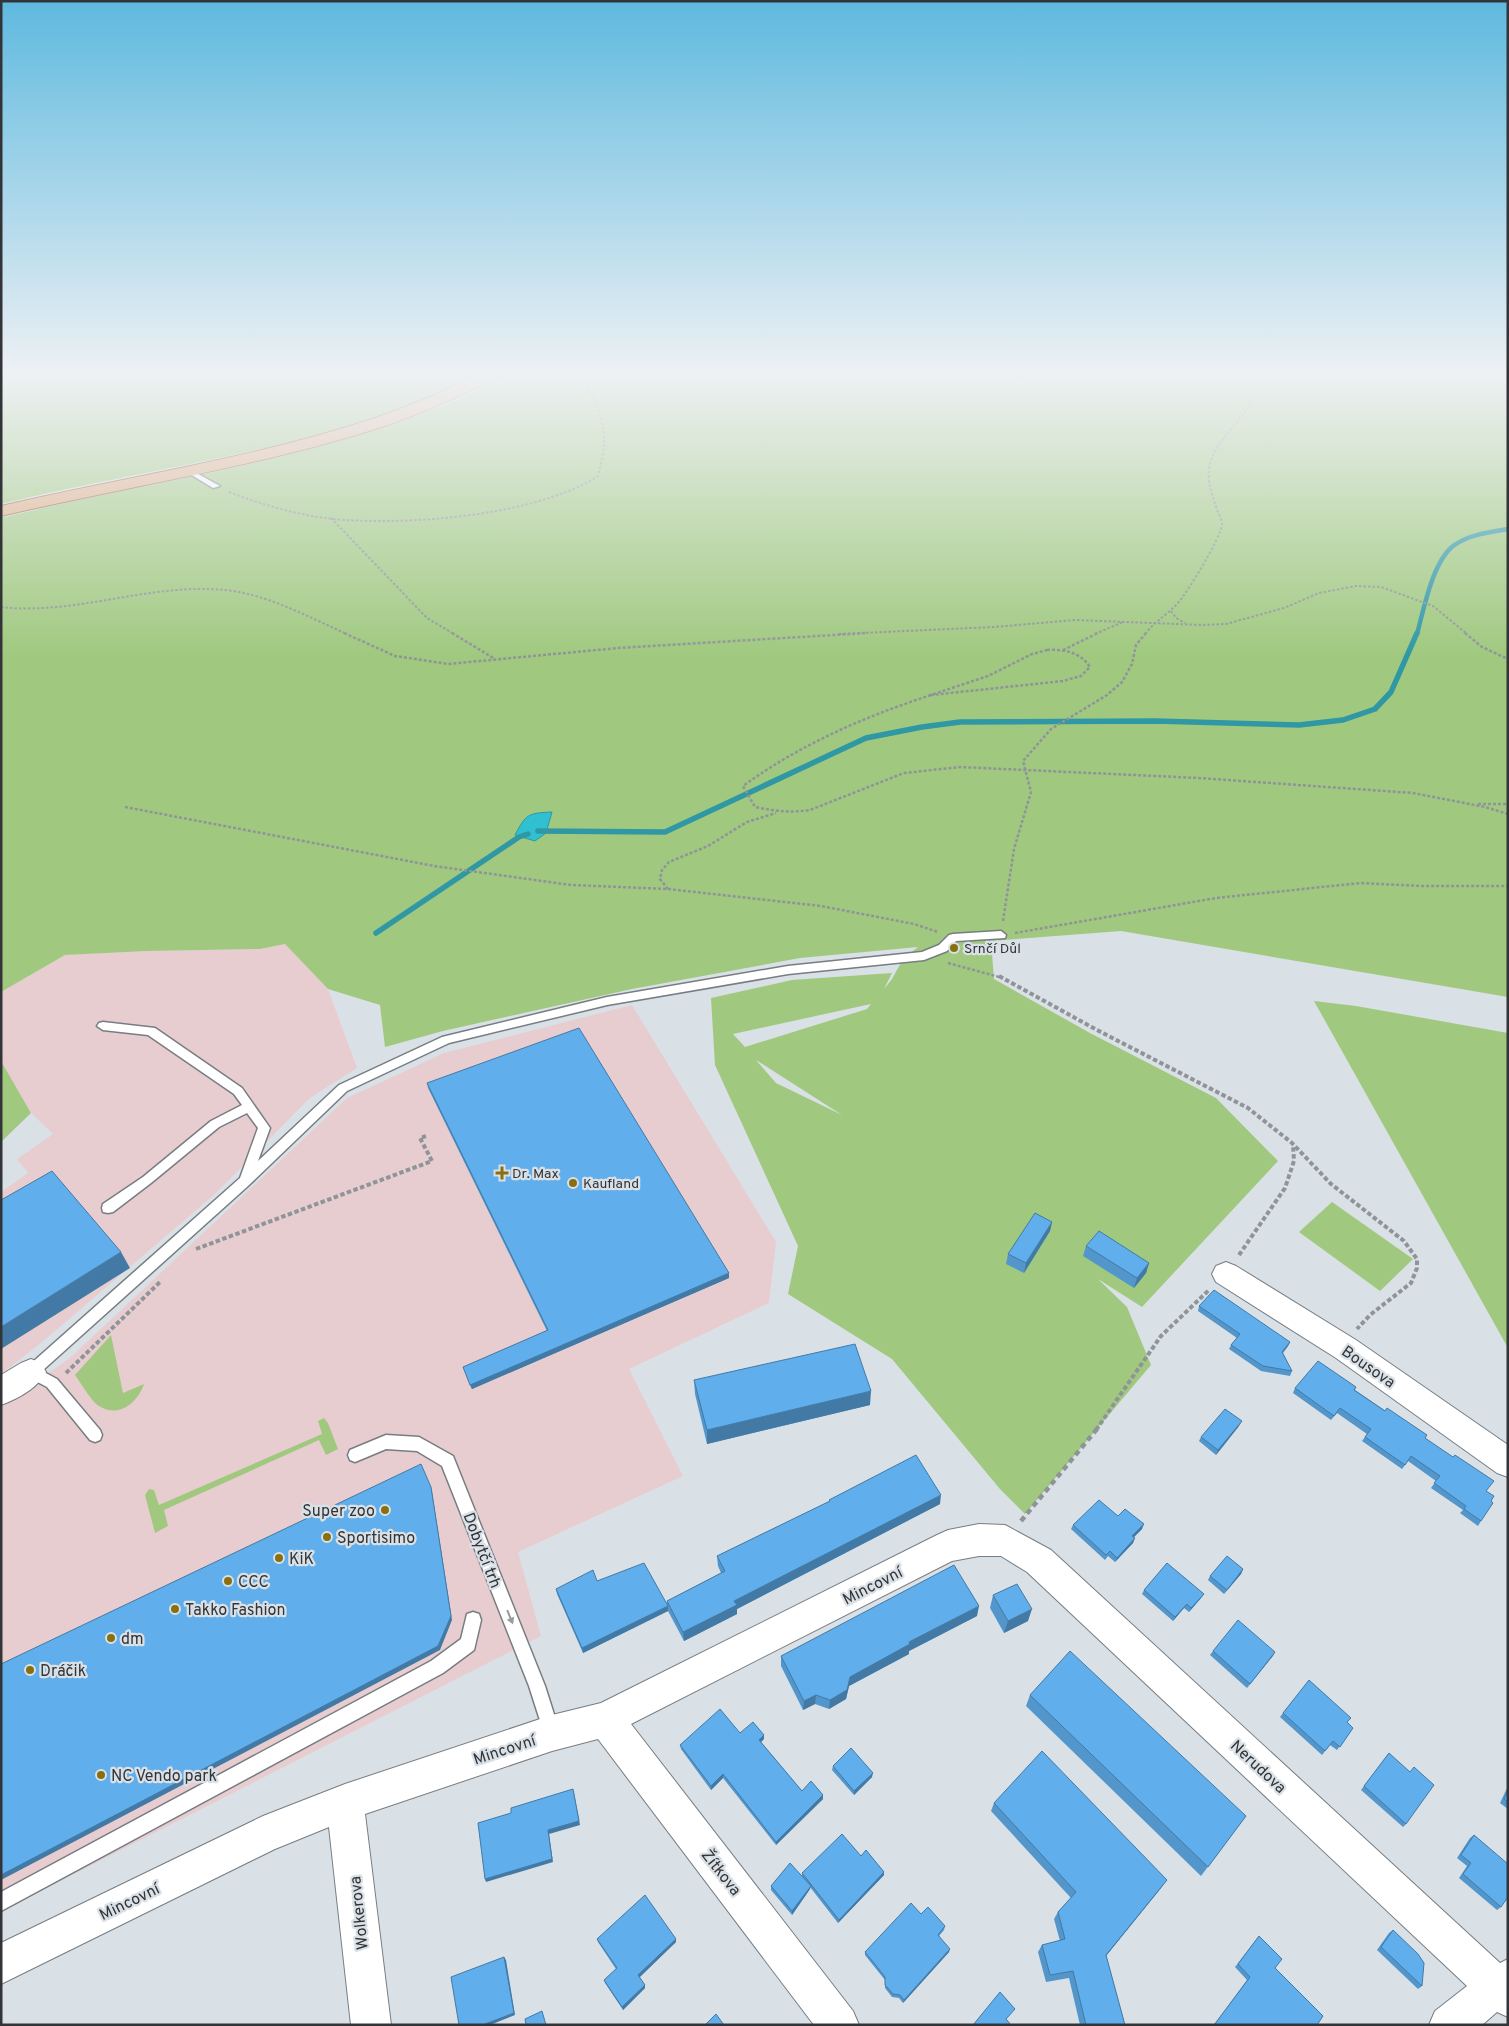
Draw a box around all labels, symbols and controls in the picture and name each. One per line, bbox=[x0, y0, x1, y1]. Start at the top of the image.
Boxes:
place label: Srnčí Důl bbox=[964, 941, 1021, 958]
marker: Srnčí Důl bbox=[948, 942, 960, 954]
place label: Dr. Max bbox=[512, 1166, 559, 1183]
marker: Dr. Max bbox=[496, 1167, 508, 1179]
place label: Kaufland bbox=[583, 1176, 639, 1193]
marker: Kaufland bbox=[567, 1177, 579, 1189]
street label: Bousova bbox=[1337, 1342, 1399, 1393]
place label: Super zoo bbox=[302, 1502, 375, 1522]
marker: Super zoo bbox=[379, 1504, 391, 1516]
street label: Dobytčí trh bbox=[458, 1510, 505, 1591]
place label: Sportisimo bbox=[337, 1529, 415, 1549]
marker: Sportisimo bbox=[321, 1531, 333, 1543]
place label: KiK bbox=[289, 1550, 314, 1570]
marker: KiK bbox=[273, 1552, 285, 1564]
street label: Mincovní bbox=[840, 1562, 908, 1610]
place label: CCC bbox=[238, 1573, 269, 1593]
marker: CCC bbox=[222, 1575, 234, 1587]
place label: Takko Fashion bbox=[185, 1601, 285, 1621]
marker: Takko Fashion bbox=[169, 1603, 181, 1615]
one-way arrow bbox=[506, 1610, 514, 1625]
place label: dm bbox=[121, 1630, 144, 1650]
marker: dm bbox=[105, 1632, 117, 1644]
place label: Dráčik bbox=[40, 1662, 86, 1682]
marker: Dráčik bbox=[24, 1664, 36, 1676]
street label: Mincovní bbox=[471, 1731, 540, 1770]
street label: Nerudova bbox=[1225, 1737, 1290, 1798]
place label: NC Vendo park bbox=[111, 1767, 217, 1787]
marker: NC Vendo park bbox=[95, 1769, 107, 1781]
street label: Žítkova bbox=[696, 1845, 746, 1900]
street label: Wolkerova bbox=[346, 1875, 374, 1951]
street label: Mincovní bbox=[96, 1879, 165, 1926]

